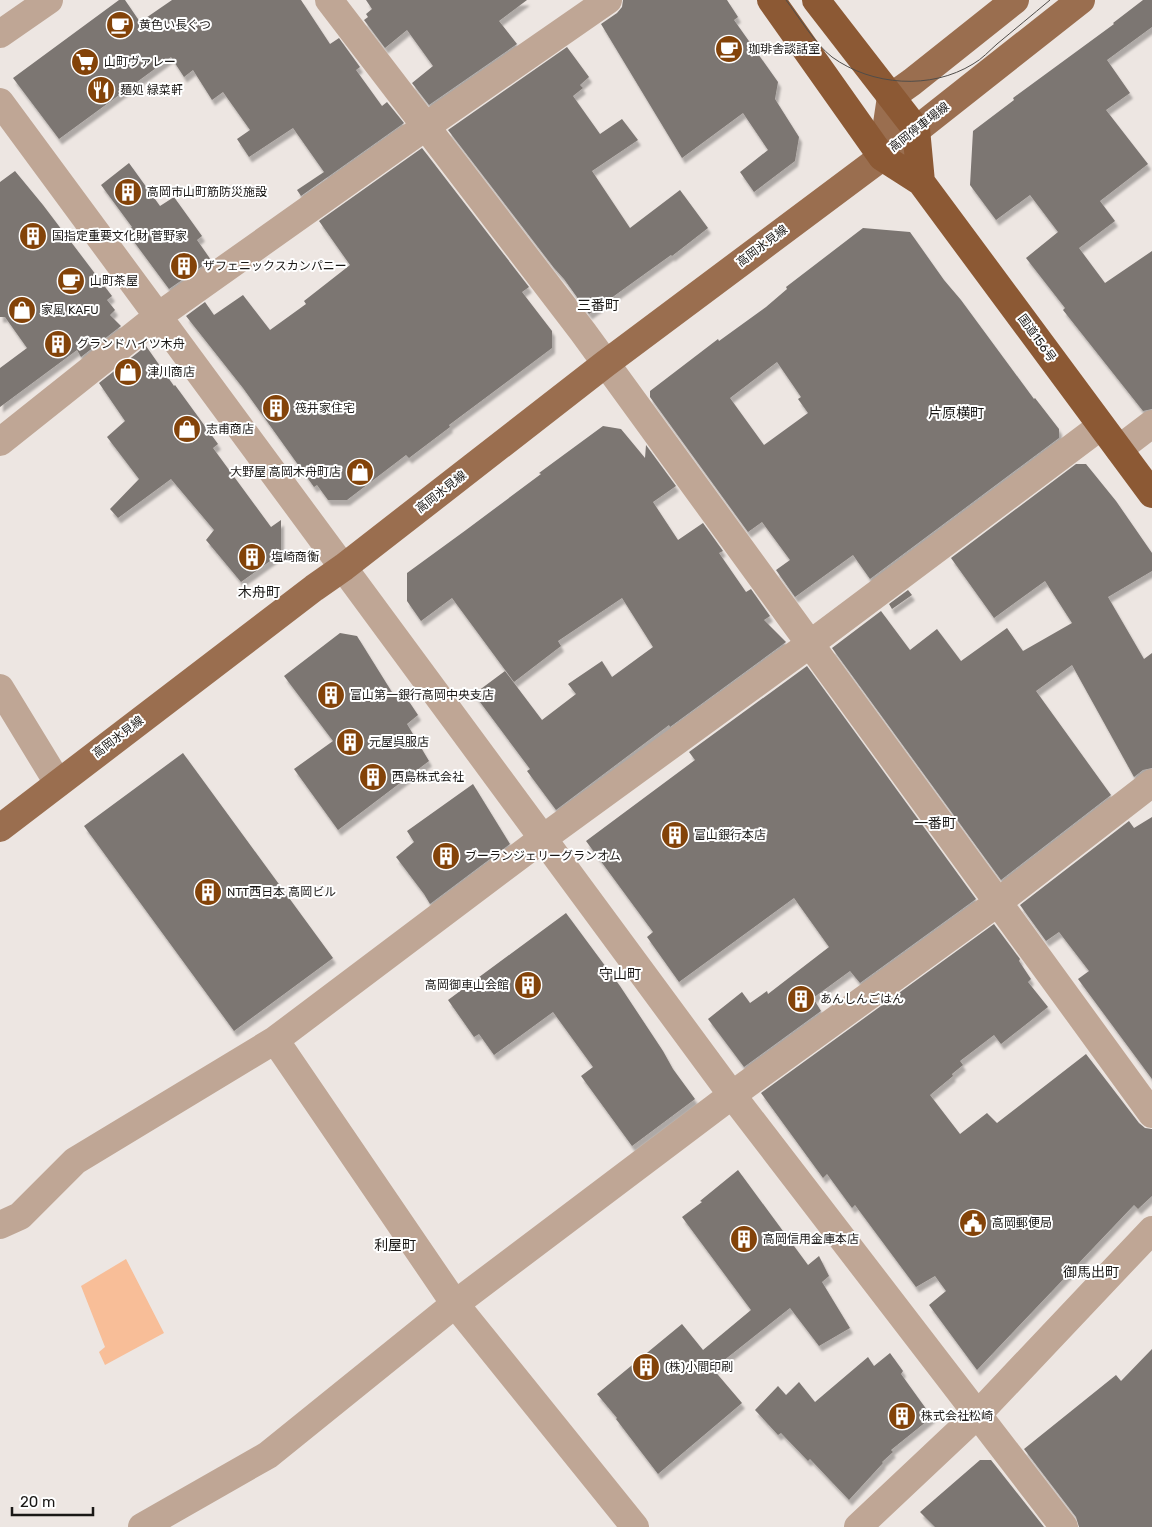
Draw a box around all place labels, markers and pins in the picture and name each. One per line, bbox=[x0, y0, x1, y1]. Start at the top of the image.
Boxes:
cafe icon: 黄色い長ぐつ bbox=[105, 10, 135, 40]
place label: 黄色い長ぐつ bbox=[139, 18, 211, 32]
cafe icon: 珈琲舎談話室 bbox=[714, 34, 744, 64]
place label: 珈琲舎談話室 bbox=[748, 42, 820, 56]
supermarket icon: 山町ヴァレー bbox=[70, 47, 100, 77]
place label: 山町ヴァレー bbox=[104, 55, 176, 69]
restaurant icon: 麺処 緑菜軒 bbox=[86, 75, 116, 105]
place label: 麺処 緑菜軒 bbox=[120, 83, 183, 97]
building icon: 高岡市山町筋防災施設 bbox=[113, 177, 143, 207]
place label: 高岡市山町筋防災施設 bbox=[147, 185, 267, 199]
building icon: 国指定重要文化財 菅野家 bbox=[18, 221, 48, 251]
place label: 国指定重要文化財 菅野家 bbox=[52, 229, 187, 243]
building icon: ザフェニックスカンパニー bbox=[169, 251, 199, 281]
place label: ザフェニックスカンパニー bbox=[203, 259, 347, 273]
cafe icon: 山町茶屋 bbox=[56, 266, 86, 296]
place label: 山町茶屋 bbox=[90, 274, 138, 288]
shop icon: 家風 KAFU bbox=[7, 295, 37, 325]
place label: 家風 KAFU bbox=[41, 303, 99, 317]
building icon: グランドハイツ木舟 bbox=[43, 329, 73, 359]
place label: グランドハイツ木舟 bbox=[77, 337, 185, 351]
shop icon: 津川商店 bbox=[113, 357, 143, 387]
place label: 津川商店 bbox=[147, 365, 195, 379]
building icon: 筏井家住宅 bbox=[261, 393, 291, 423]
place label: 筏井家住宅 bbox=[295, 401, 355, 415]
shop icon: 志甫商店 bbox=[172, 414, 202, 444]
place label: 志甫商店 bbox=[206, 422, 254, 436]
shop icon: 大野屋 高岡木舟町店 bbox=[345, 457, 375, 487]
place label: 大野屋 高岡木舟町店 bbox=[230, 465, 341, 479]
building icon: 塩崎商衡 bbox=[237, 542, 267, 572]
place label: 塩崎商衡 bbox=[271, 550, 319, 564]
building icon: 富山第一銀行高岡中央支店 bbox=[316, 680, 346, 710]
place label: 富山第一銀行高岡中央支店 bbox=[350, 688, 494, 702]
building icon: 元屋呉服店 bbox=[335, 727, 365, 757]
place label: 元屋呉服店 bbox=[369, 735, 429, 749]
building icon: 西島株式会社 bbox=[358, 762, 388, 792]
place label: 西島株式会社 bbox=[392, 770, 464, 784]
building icon: 富山銀行本店 bbox=[660, 820, 690, 850]
place label: 富山銀行本店 bbox=[694, 828, 766, 842]
building icon: ブーランジェリーグランオム bbox=[431, 841, 461, 871]
place label: ブーランジェリーグランオム bbox=[465, 849, 621, 863]
building icon: NTT西日本 高岡ビル bbox=[193, 877, 223, 907]
place label: NTT西日本 高岡ビル bbox=[227, 885, 336, 899]
building icon: 高岡御車山会館 bbox=[513, 970, 543, 1000]
place label: 高岡御車山会館 bbox=[425, 978, 509, 992]
building icon: あんしんごはん bbox=[786, 984, 816, 1014]
place label: あんしんごはん bbox=[820, 992, 904, 1006]
public building icon: 高岡郵便局 bbox=[958, 1208, 988, 1238]
place label: 高岡郵便局 bbox=[992, 1216, 1052, 1230]
building icon: 高岡信用金庫本店 bbox=[729, 1224, 759, 1254]
place label: 高岡信用金庫本店 bbox=[763, 1232, 859, 1246]
building icon: (株)小間印刷 bbox=[631, 1352, 661, 1382]
place label: (株)小間印刷 bbox=[665, 1360, 733, 1374]
building icon: 株式会社松崎 bbox=[887, 1401, 917, 1431]
place label: 株式会社松崎 bbox=[921, 1409, 993, 1423]

